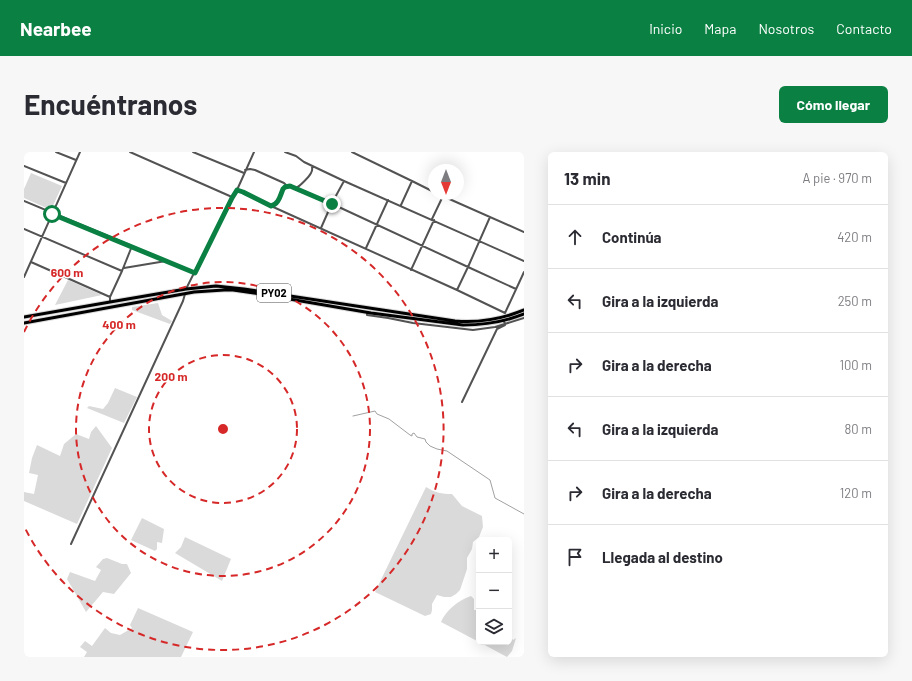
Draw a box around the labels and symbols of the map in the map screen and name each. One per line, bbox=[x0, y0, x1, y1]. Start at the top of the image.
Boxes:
north arrow bbox=[428, 164, 464, 200]
route end bbox=[323, 195, 341, 213]
route start bbox=[43, 205, 61, 223]
text: 600 m bbox=[51, 265, 83, 279]
road number: PY02 bbox=[257, 284, 291, 302]
text: 400 m bbox=[102, 317, 136, 331]
text: 200 m bbox=[155, 369, 187, 383]
centre of rings bbox=[216, 422, 230, 436]

